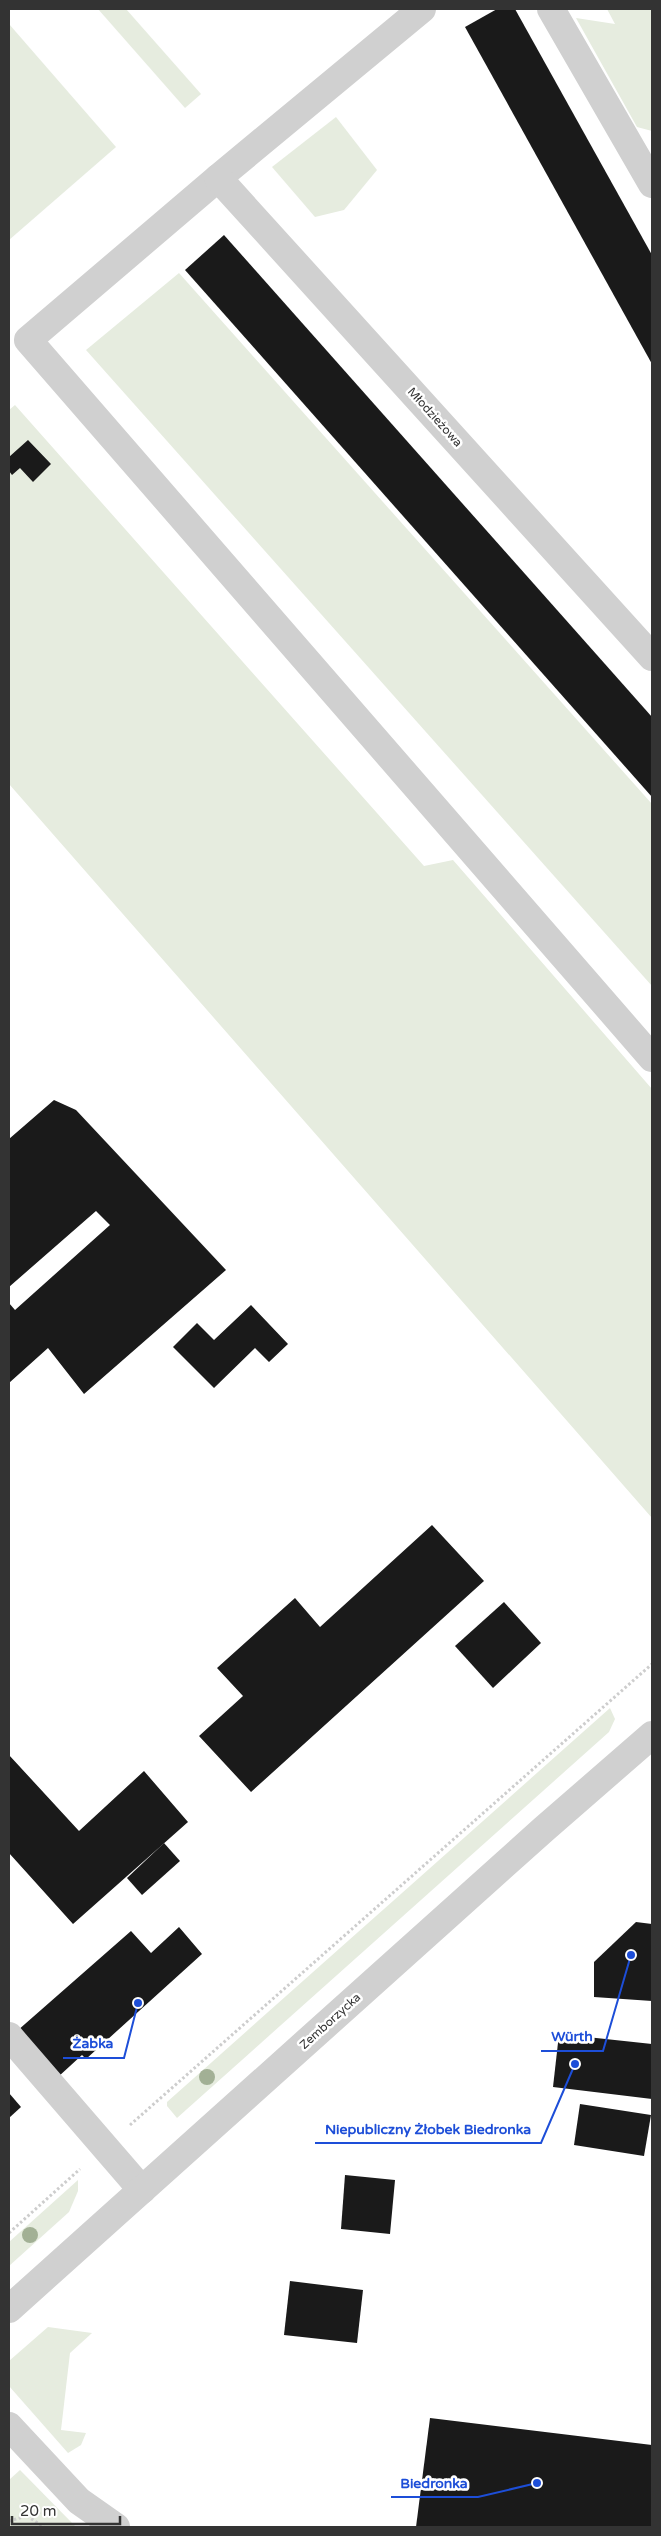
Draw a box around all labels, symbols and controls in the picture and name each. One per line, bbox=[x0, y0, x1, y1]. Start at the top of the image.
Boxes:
street label: Młodzieżowa bbox=[405, 385, 465, 449]
street label: Zemborzycka bbox=[297, 1990, 363, 2052]
callout: Würth bbox=[541, 2022, 603, 2051]
text: Würth bbox=[551, 2028, 593, 2045]
callout: Żabka bbox=[63, 2029, 124, 2058]
text: Żabka bbox=[73, 2035, 114, 2052]
callout: Niepubliczny Żłobek Biedronka bbox=[315, 2114, 541, 2143]
text: Niepubliczny Żłobek Biedronka bbox=[325, 2121, 531, 2138]
callout: Biedronka bbox=[391, 2468, 478, 2497]
text: Biedronka bbox=[400, 2475, 468, 2492]
scale bar bbox=[12, 2494, 120, 2526]
text: 20 m bbox=[20, 2502, 57, 2520]

